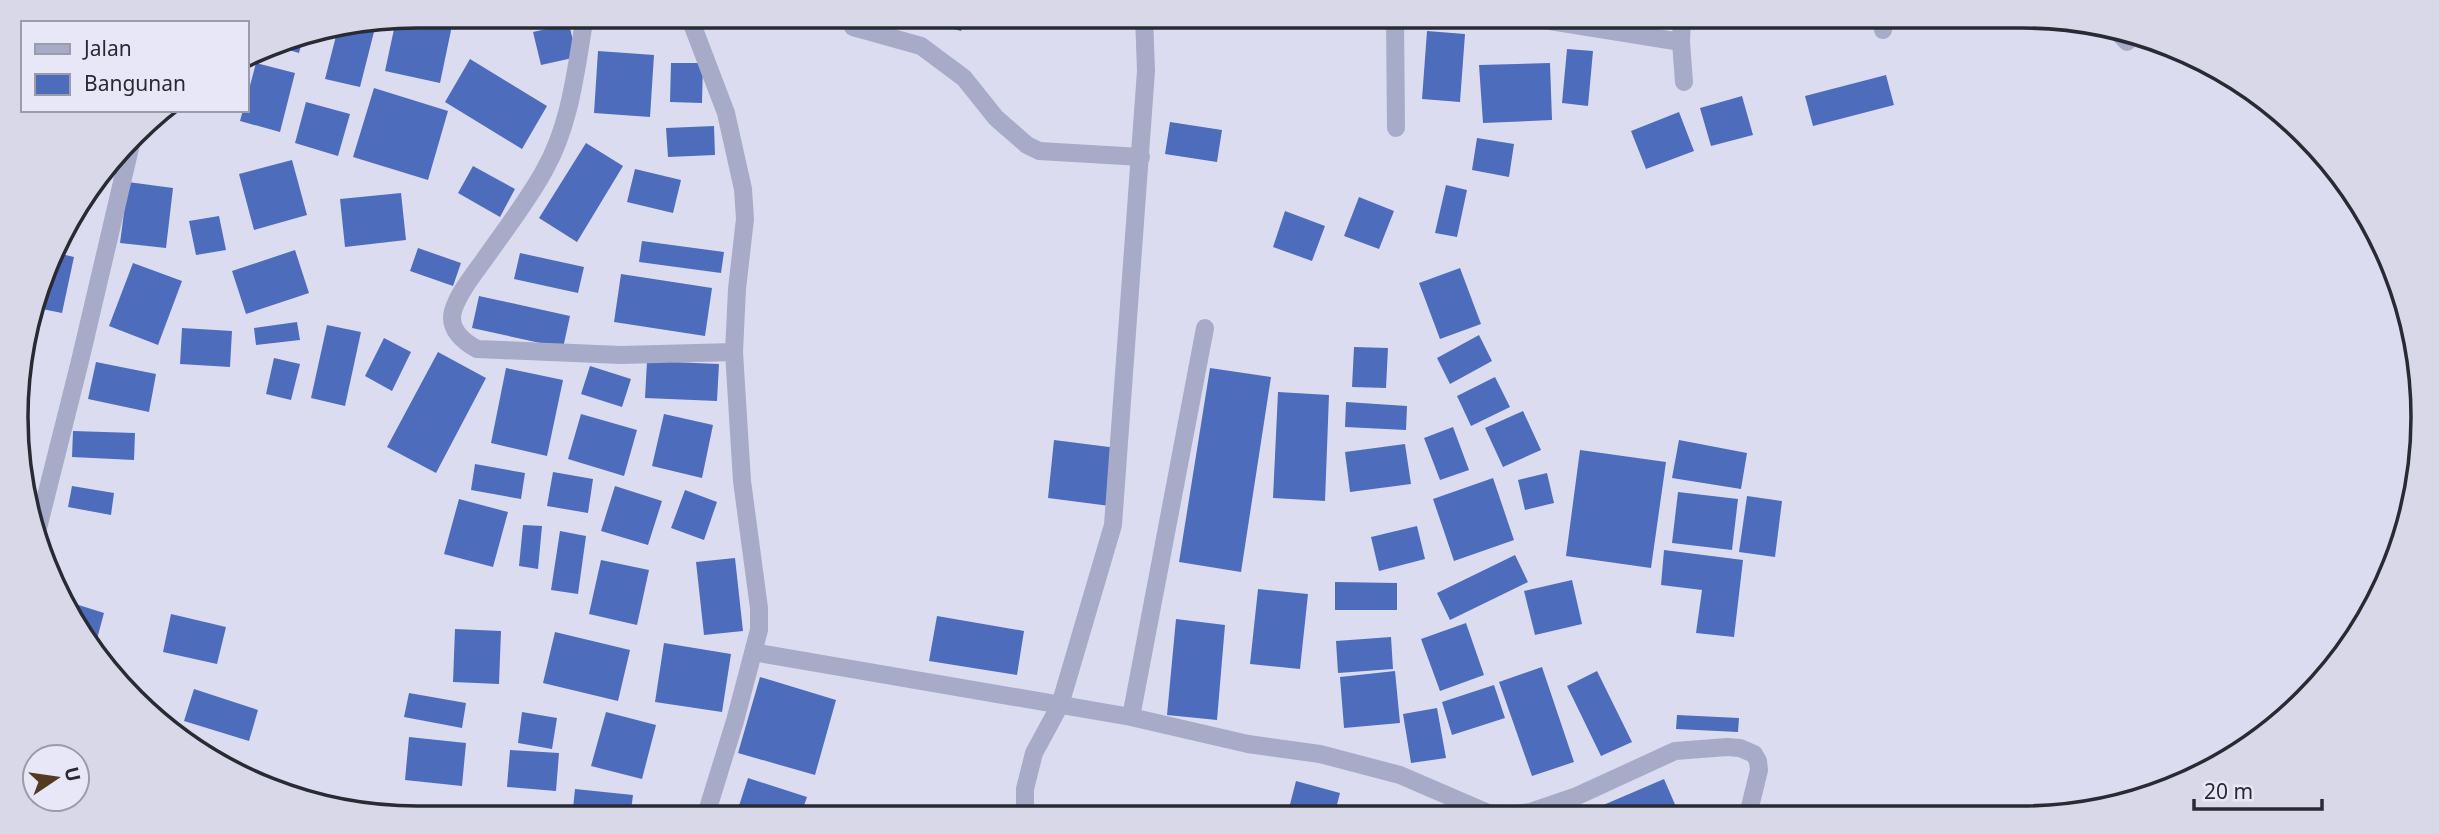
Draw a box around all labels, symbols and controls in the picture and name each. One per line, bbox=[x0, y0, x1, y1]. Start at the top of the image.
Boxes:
legend bbox=[21, 21, 248, 112]
text: Jalan bbox=[82, 34, 132, 62]
text: Bangunan bbox=[84, 69, 186, 97]
north arrow bbox=[21, 743, 91, 813]
text: U bbox=[58, 764, 87, 784]
scale bar bbox=[2194, 768, 2322, 812]
text: 20 m bbox=[2204, 777, 2253, 805]

